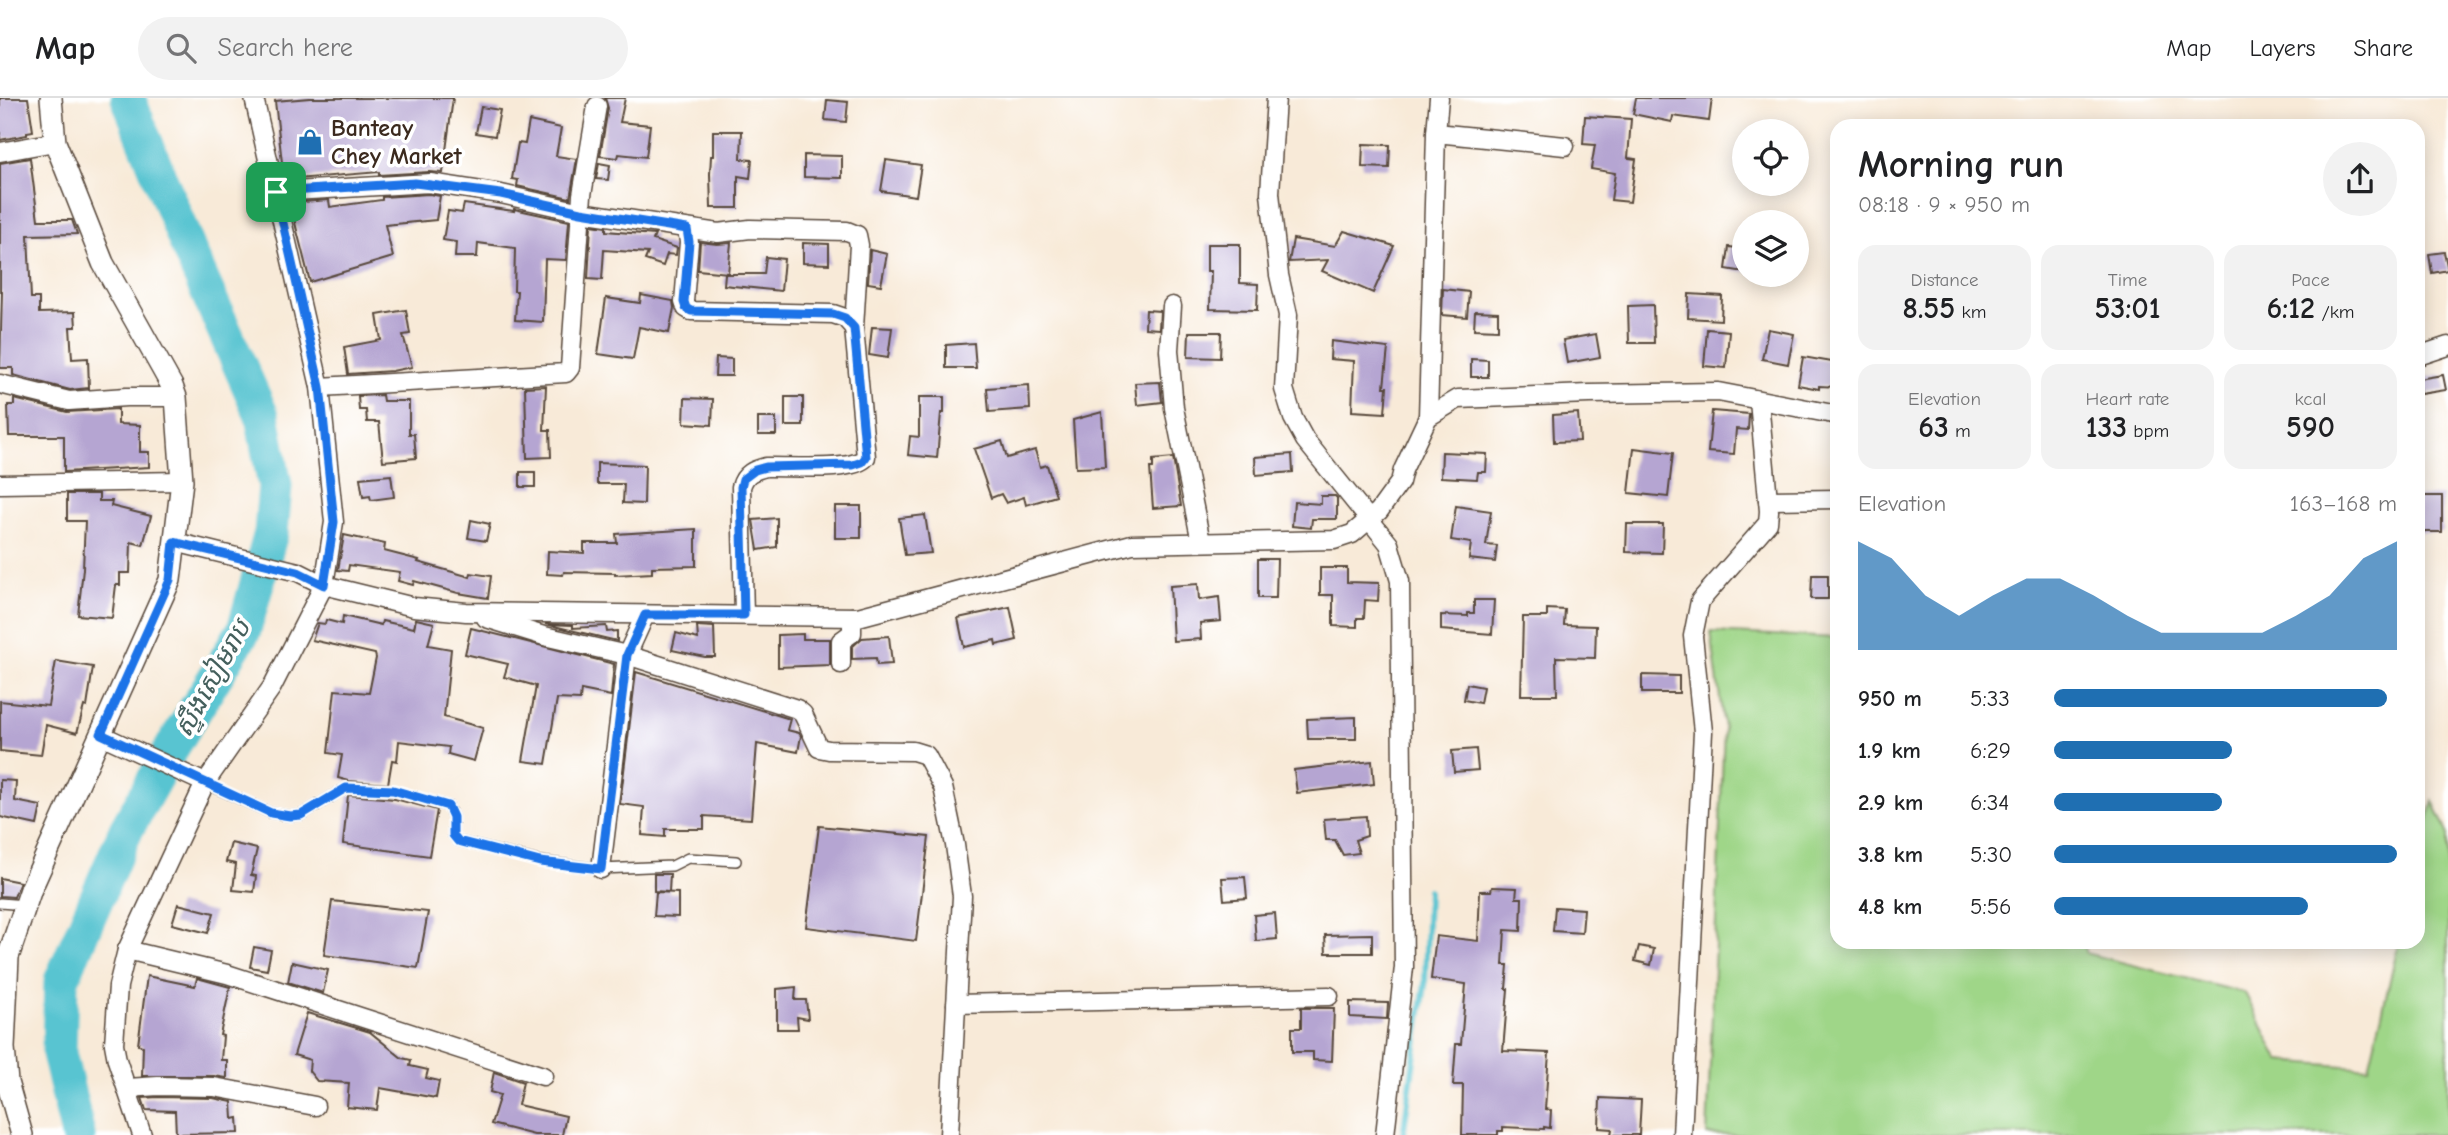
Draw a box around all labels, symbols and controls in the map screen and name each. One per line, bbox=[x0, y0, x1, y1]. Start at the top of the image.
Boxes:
search box bbox=[138, 17, 628, 80]
text: Map bbox=[35, 29, 96, 67]
icon: search bbox=[162, 29, 200, 67]
text: Search here bbox=[218, 33, 353, 63]
text: Map bbox=[2166, 34, 2212, 62]
text: Layers bbox=[2250, 34, 2315, 62]
text: Share bbox=[2353, 34, 2413, 62]
place label: Banteay Chey Market bbox=[331, 114, 463, 170]
map controls bbox=[1732, 119, 1809, 287]
button: locate bbox=[1732, 119, 1809, 196]
shop icon: Banteay Chey Market bbox=[295, 127, 325, 157]
button: share bbox=[2323, 142, 2397, 216]
text: Morning run bbox=[1858, 143, 2064, 187]
pin bbox=[246, 162, 306, 222]
icon: arrive bbox=[257, 173, 295, 211]
text: 08:18 · 9 × 950 m bbox=[1858, 191, 2030, 218]
button: layers bbox=[1732, 210, 1809, 287]
text: Distance bbox=[1910, 269, 1979, 291]
text: Time bbox=[2108, 269, 2147, 291]
text: Pace bbox=[2291, 269, 2330, 291]
text: 8.55 bbox=[1903, 291, 1955, 326]
text: 53:01 bbox=[2095, 291, 2160, 326]
text: 6:12 bbox=[2266, 291, 2315, 326]
text: km bbox=[1955, 301, 1986, 323]
text: /km bbox=[2315, 301, 2355, 323]
text: Elevation bbox=[1908, 388, 1981, 410]
text: Heart rate bbox=[2086, 388, 2169, 410]
text: kcal bbox=[2295, 388, 2326, 410]
text: 63 bbox=[1918, 410, 1949, 445]
text: 133 bbox=[2086, 410, 2127, 445]
text: 590 bbox=[2286, 410, 2335, 445]
text: m bbox=[1949, 420, 1971, 442]
text: bpm bbox=[2127, 420, 2169, 442]
text: Elevation bbox=[1858, 490, 1946, 517]
text: 163–168 m bbox=[2290, 490, 2397, 517]
water label: ស្ទឹងសៀមរាប bbox=[166, 611, 259, 742]
text: 950 m bbox=[1858, 685, 1922, 712]
text: 5:33 bbox=[1970, 685, 2010, 712]
text: 1.9 km bbox=[1858, 737, 1921, 764]
text: 6:29 bbox=[1970, 737, 2011, 764]
text: 2.9 km bbox=[1858, 789, 1923, 816]
text: 6:34 bbox=[1970, 789, 2009, 816]
text: 3.8 km bbox=[1858, 841, 1923, 868]
text: 5:30 bbox=[1970, 841, 2012, 868]
text: 4.8 km bbox=[1858, 893, 1922, 920]
text: 5:56 bbox=[1970, 893, 2012, 920]

